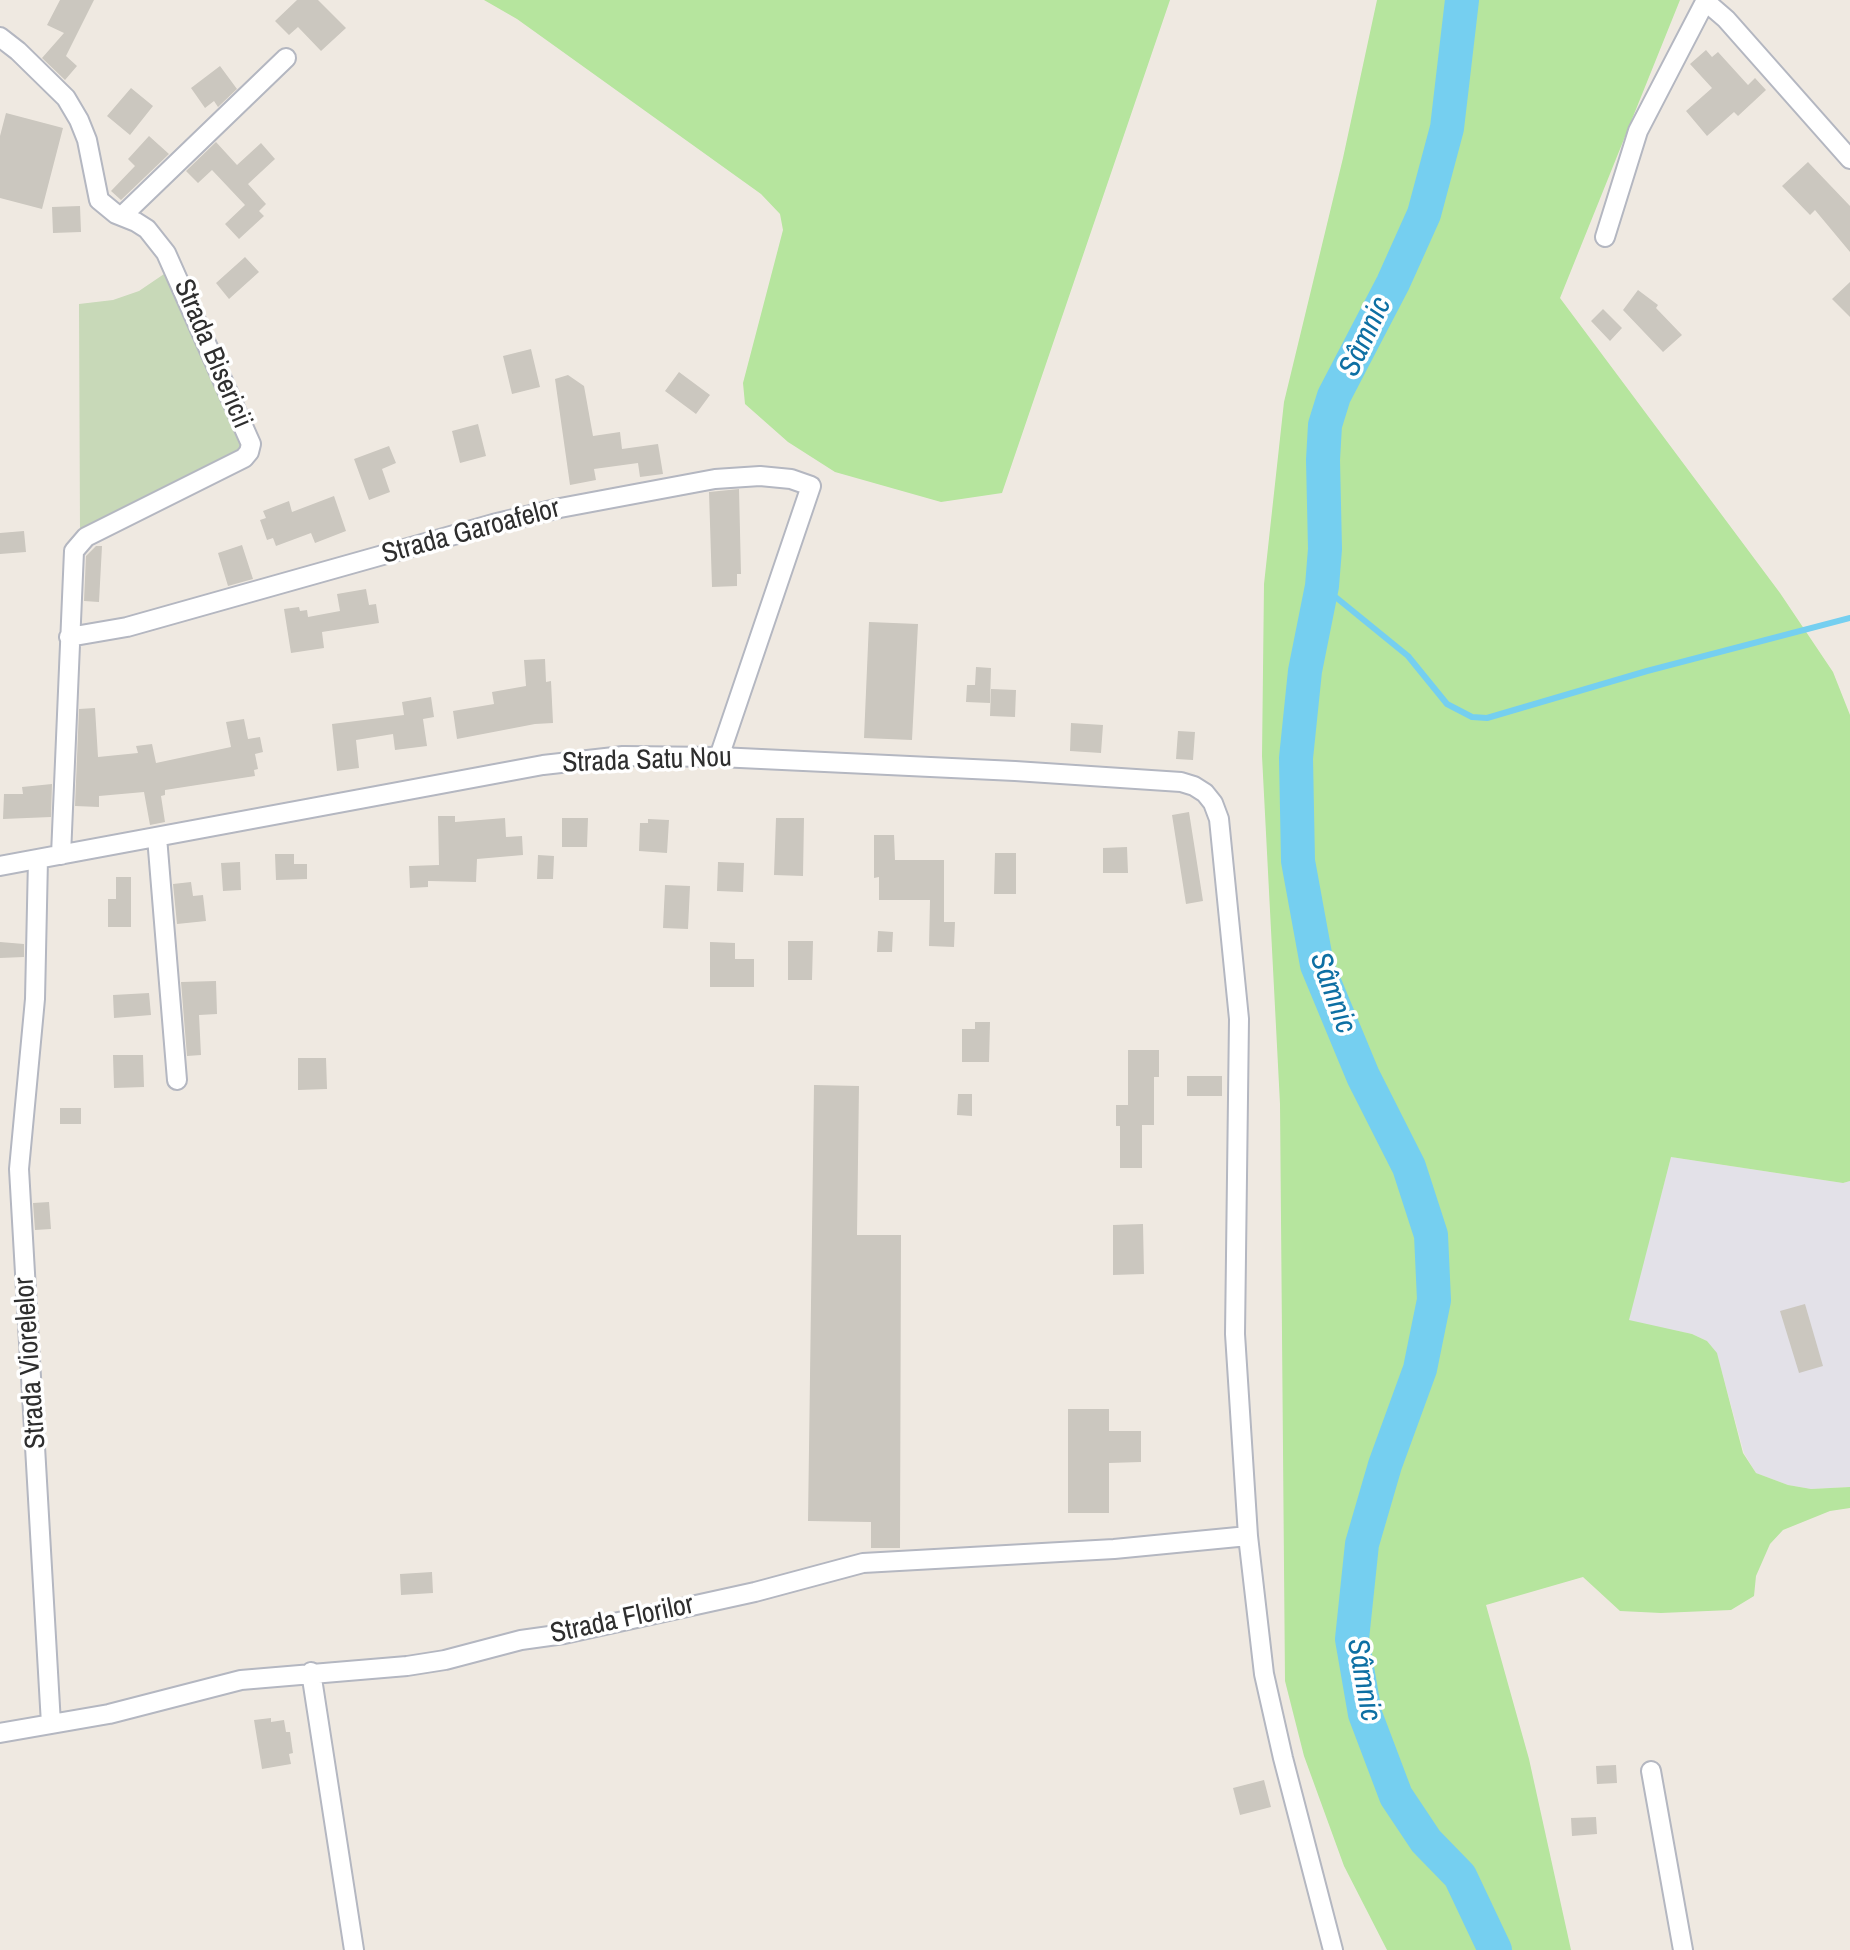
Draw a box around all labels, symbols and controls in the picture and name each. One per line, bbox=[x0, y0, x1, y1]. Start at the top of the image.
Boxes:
street label: Strada Bisericii bbox=[166, 275, 258, 433]
water label: Sâmnic bbox=[1332, 292, 1400, 382]
street label: Strada Garoafelor bbox=[379, 492, 563, 572]
street label: Strada Satu Nou bbox=[562, 741, 732, 781]
water label: Sâmnic bbox=[1301, 948, 1363, 1038]
street label: Strada Viorelelor bbox=[8, 1276, 54, 1450]
street label: Strada Florilor bbox=[547, 1588, 697, 1652]
water label: Sâmnic bbox=[1338, 1636, 1388, 1724]

